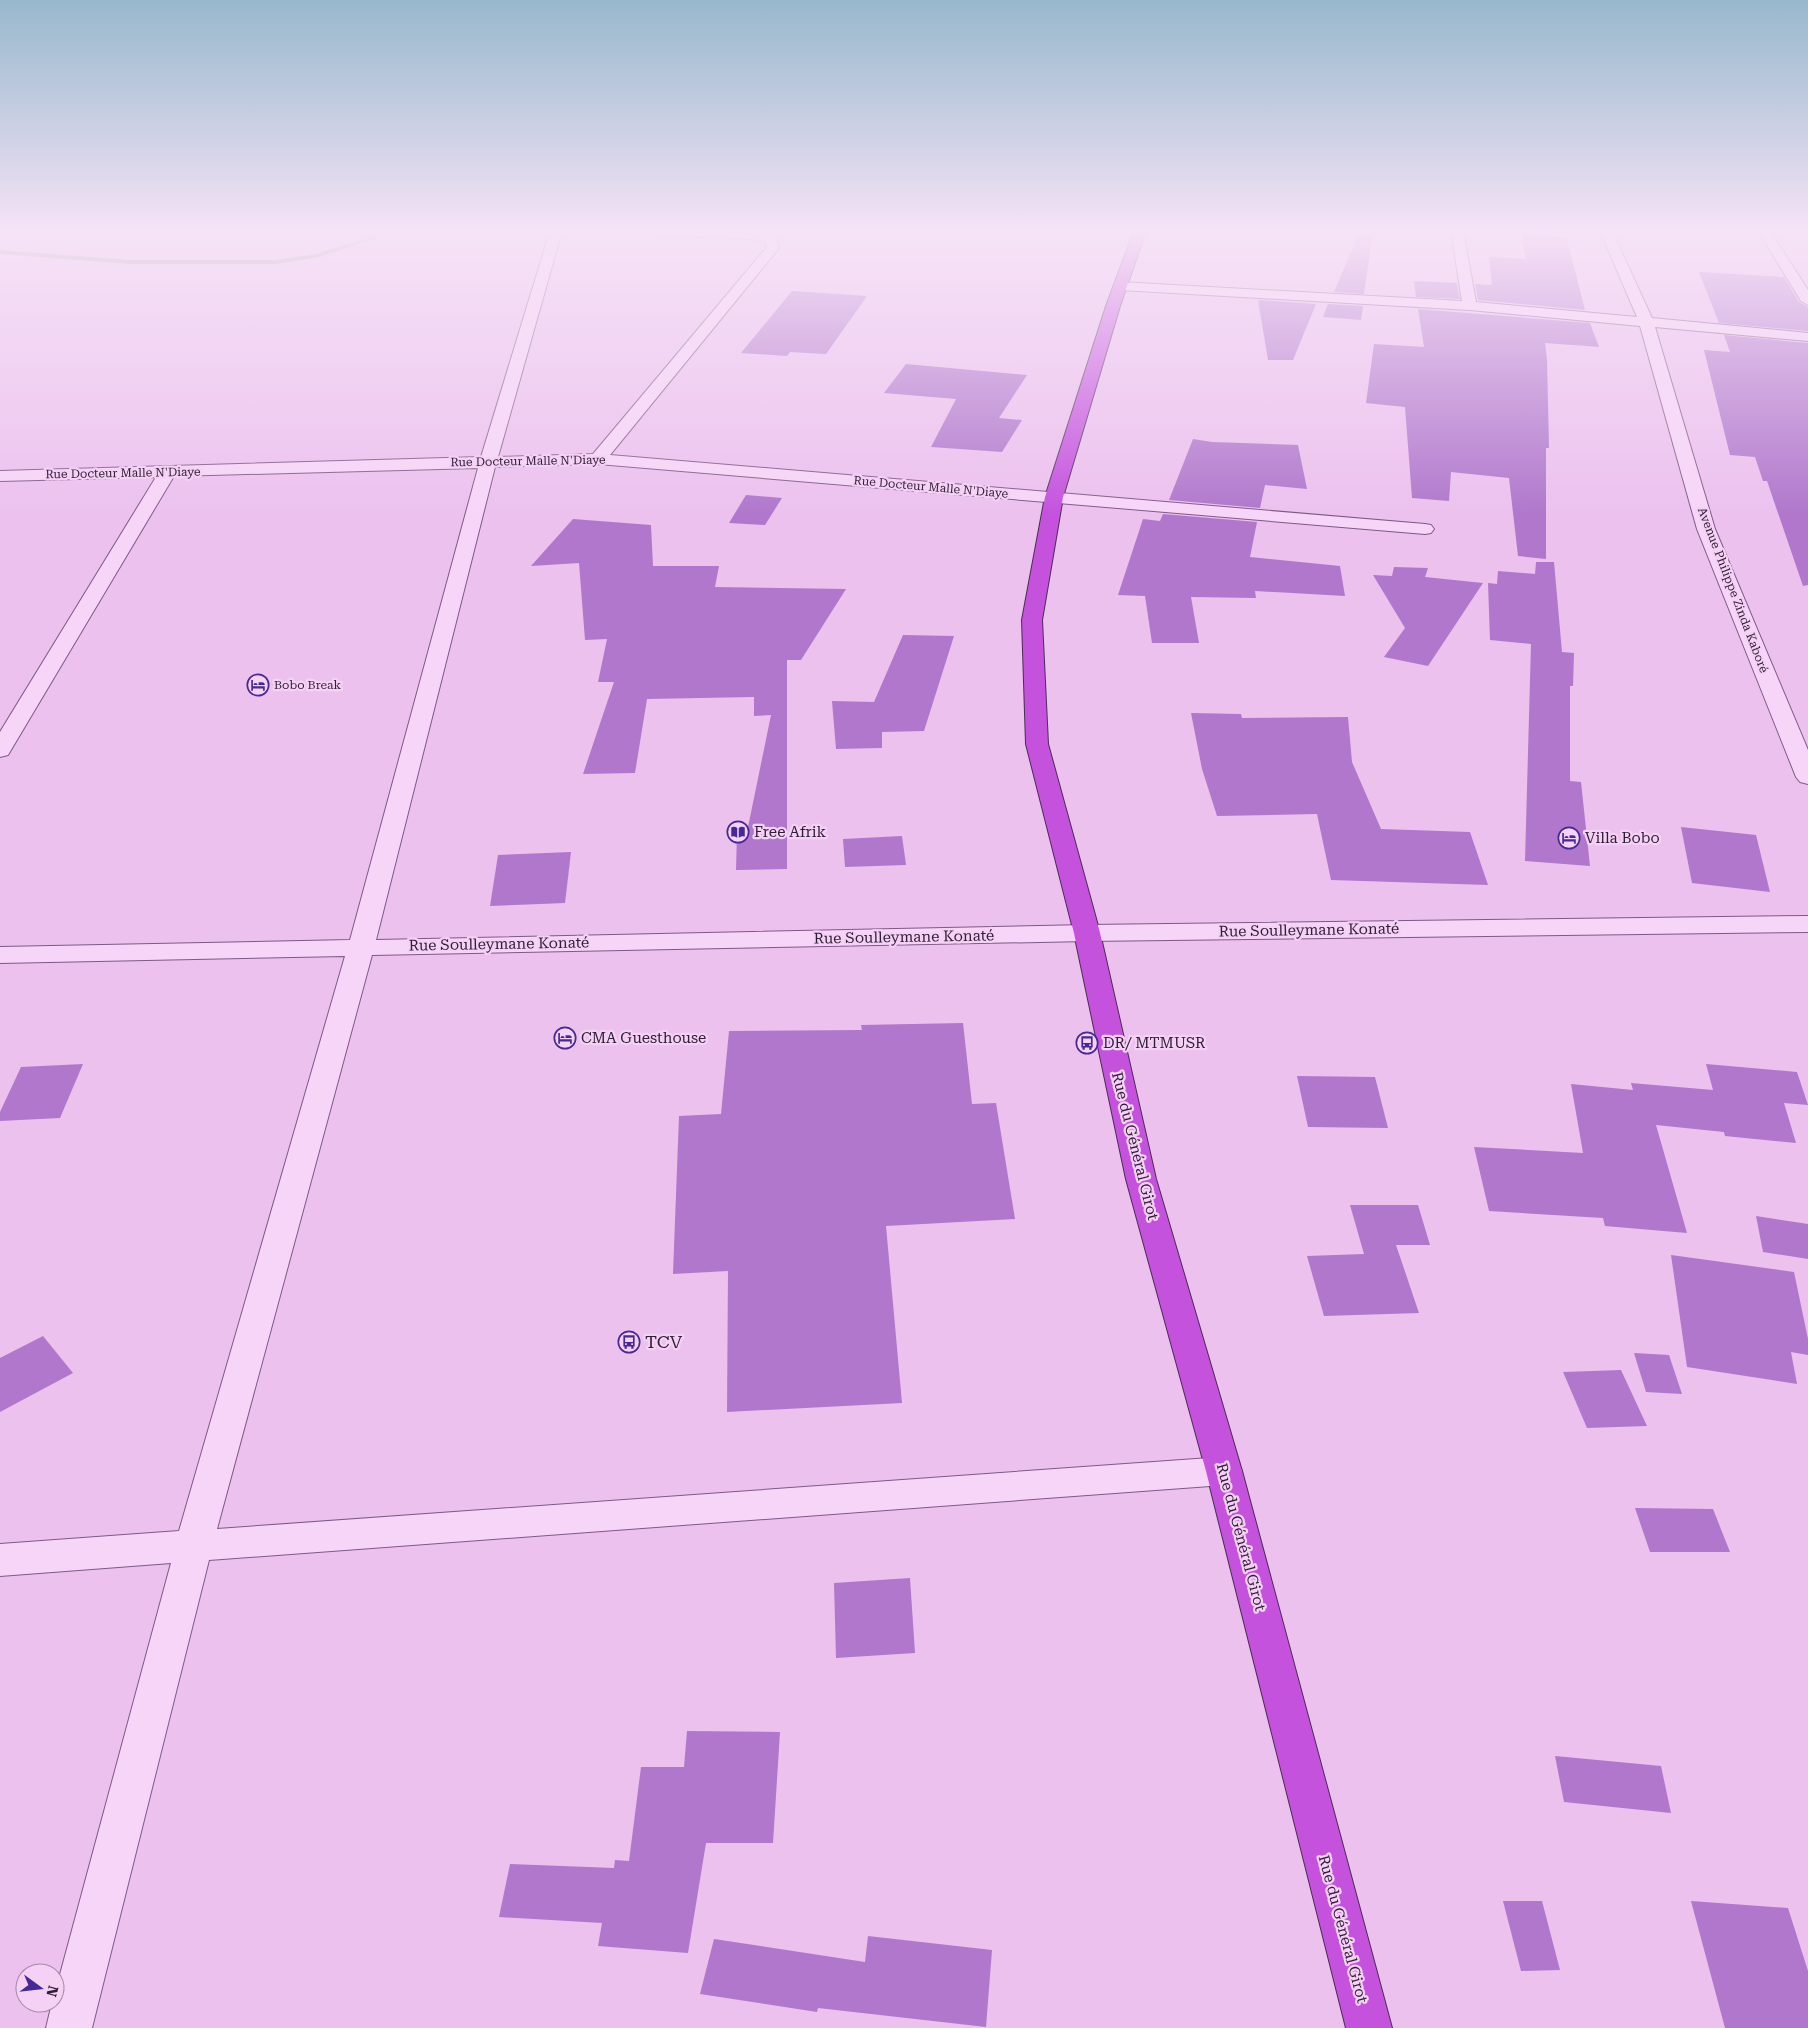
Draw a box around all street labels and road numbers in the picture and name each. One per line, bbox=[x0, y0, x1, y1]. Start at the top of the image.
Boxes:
street label: Rue Docteur Malle N'Diaye bbox=[450, 453, 606, 469]
street label: Rue Docteur Malle N'Diaye bbox=[45, 465, 201, 481]
street label: Rue Docteur Malle N'Diaye bbox=[853, 473, 1009, 501]
street label: Avenue Philippe Zinda Kaboré bbox=[1695, 505, 1771, 675]
street label: Rue Soulleymane Konaté bbox=[1219, 919, 1399, 941]
street label: Rue Soulleymane Konaté bbox=[814, 926, 994, 948]
street label: Rue Soulleymane Konaté bbox=[409, 933, 589, 955]
street label: Rue du Général Girot bbox=[1108, 1070, 1162, 1222]
street label: Rue du Général Girot bbox=[1213, 1461, 1269, 1613]
street label: Rue du Général Girot bbox=[1315, 1853, 1371, 2005]

